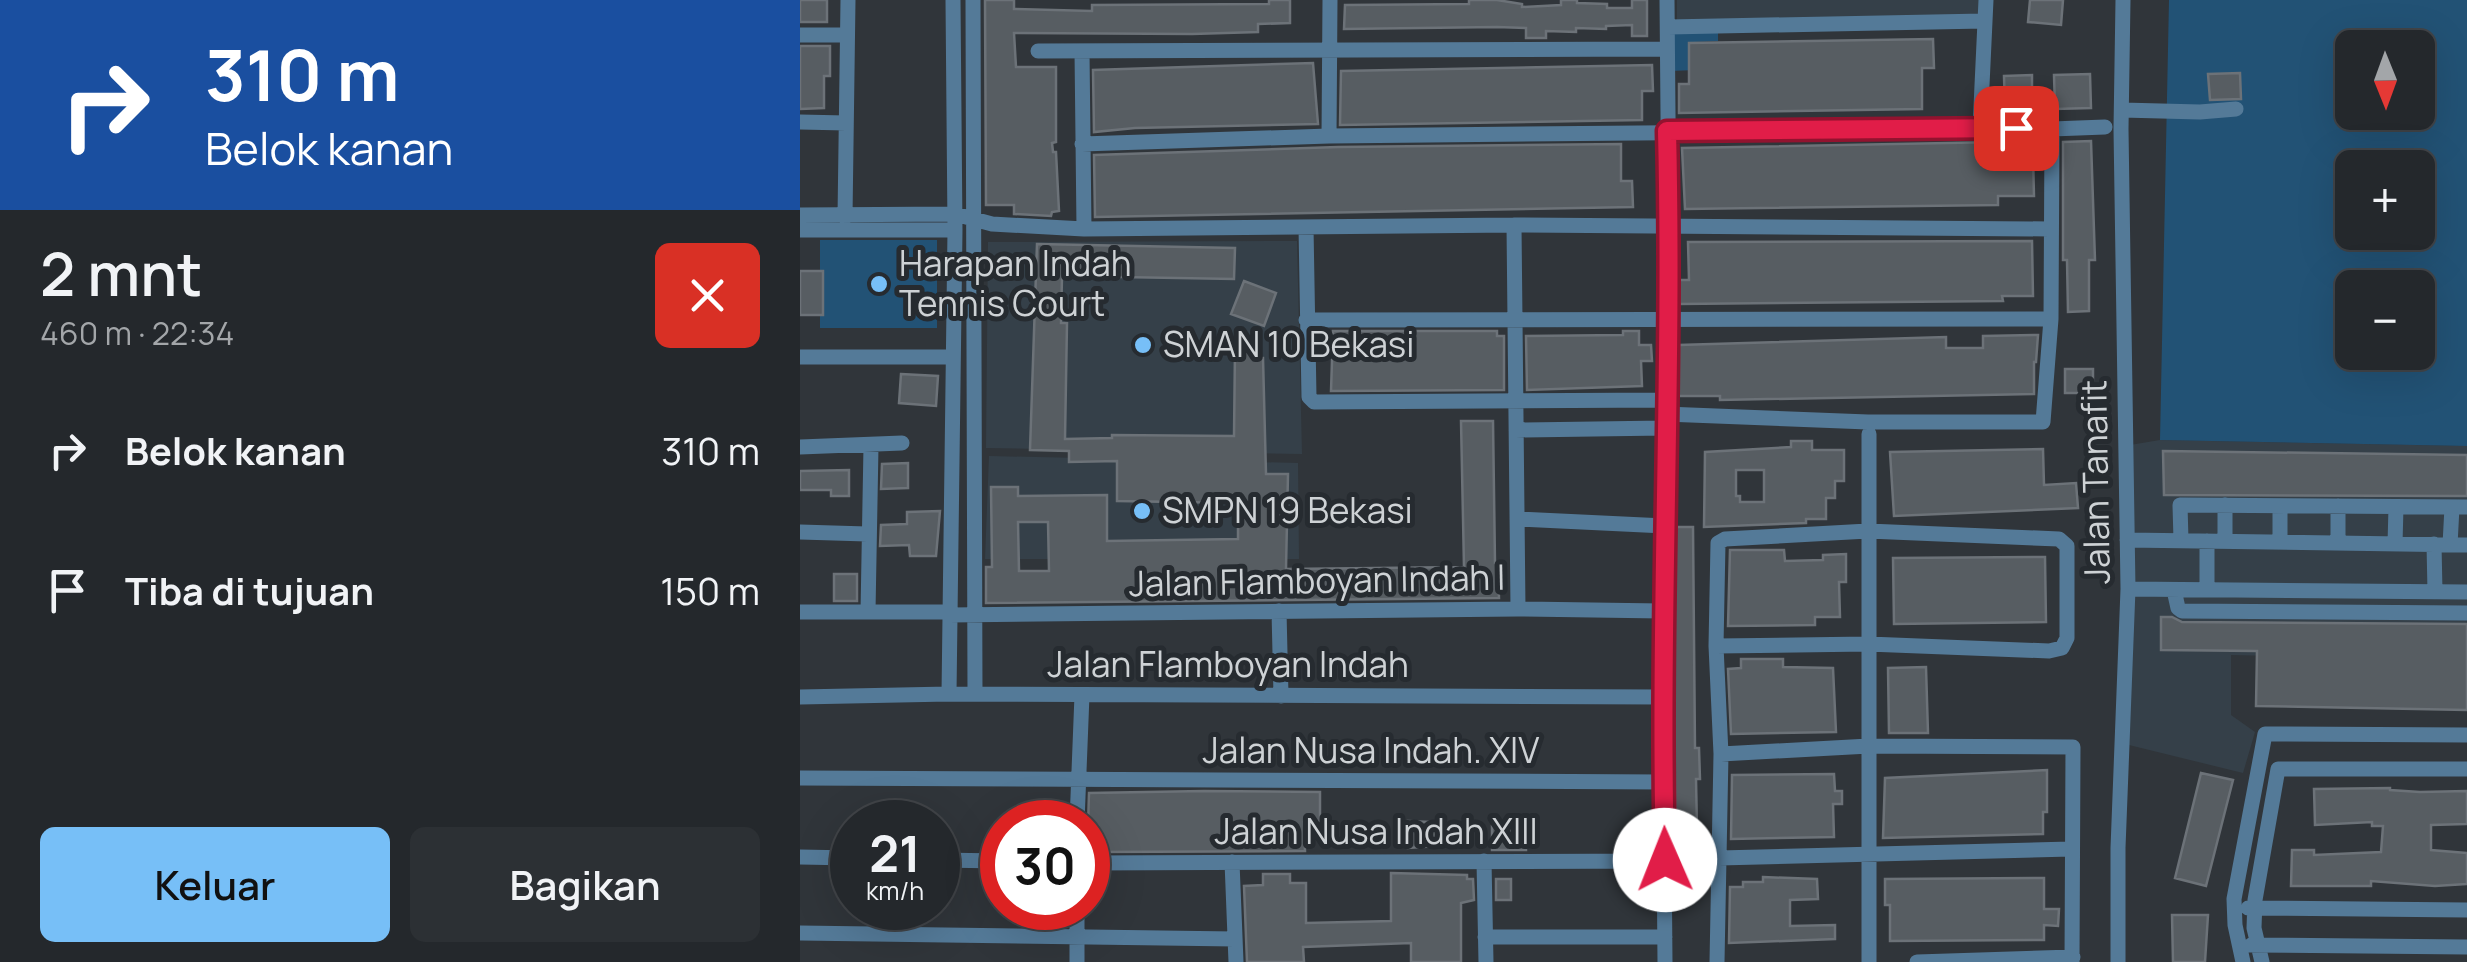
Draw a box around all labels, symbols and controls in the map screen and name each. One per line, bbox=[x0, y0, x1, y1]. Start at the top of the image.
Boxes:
text: 310 m bbox=[205, 26, 399, 122]
north arrow bbox=[2335, 30, 2435, 130]
map controls bbox=[2335, 30, 2435, 370]
icon: right bbox=[40, 40, 170, 170]
pin bbox=[1974, 86, 2059, 171]
icon: arrive bbox=[1989, 101, 2044, 156]
text: Belok kanan bbox=[205, 117, 453, 179]
button: + bbox=[2335, 150, 2435, 250]
text: 2 mnt bbox=[40, 232, 202, 314]
place label: Harapan Indah Tennis Court bbox=[899, 239, 1132, 327]
button: close bbox=[655, 243, 760, 348]
button: − bbox=[2335, 270, 2435, 370]
marker: Harapan Indah Tennis Court bbox=[868, 273, 890, 295]
text: 460 m · 22:34 bbox=[40, 311, 234, 355]
place label: SMAN 10 Bekasi bbox=[1163, 320, 1414, 368]
marker: SMAN 10 Bekasi bbox=[1132, 334, 1154, 356]
street label: Jalan Tanafit bbox=[2069, 379, 2121, 585]
icon: right bbox=[40, 423, 95, 478]
text: Belok kanan bbox=[125, 424, 346, 476]
text: 310 m bbox=[661, 424, 760, 476]
place label: SMPN 19 Bekasi bbox=[1162, 486, 1413, 534]
marker: SMPN 19 Bekasi bbox=[1131, 500, 1153, 522]
street label: Jalan Flamboyan Indah I bbox=[1128, 553, 1506, 607]
icon: arrive bbox=[40, 563, 95, 618]
text: Tiba di tujuan bbox=[125, 564, 374, 616]
text: 150 m bbox=[660, 564, 760, 616]
street label: Jalan Flamboyan Indah bbox=[1047, 640, 1409, 688]
street label: Jalan Nusa Indah. XIV bbox=[1203, 726, 1539, 774]
speed limit sign: 30 bbox=[980, 800, 1110, 930]
street label: Jalan Nusa Indah XIII bbox=[1214, 807, 1538, 855]
position arrow bbox=[1613, 808, 1717, 912]
text: 21 bbox=[869, 819, 921, 887]
button: Keluar bbox=[40, 827, 390, 942]
button: Bagikan bbox=[410, 827, 760, 942]
text: km/h bbox=[866, 873, 924, 908]

